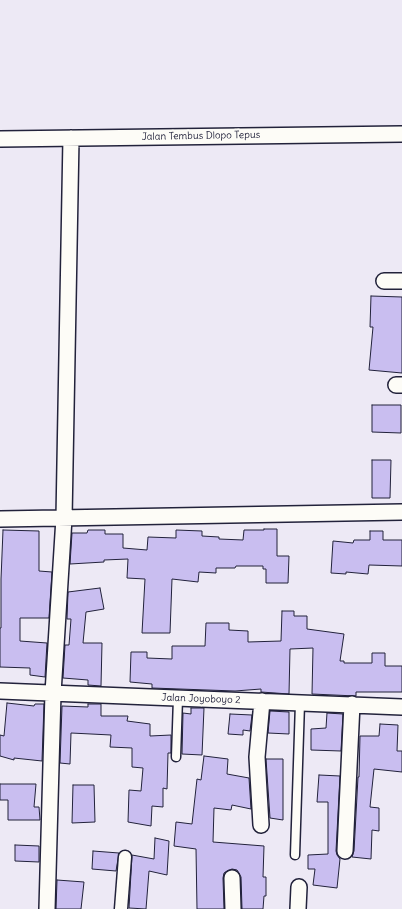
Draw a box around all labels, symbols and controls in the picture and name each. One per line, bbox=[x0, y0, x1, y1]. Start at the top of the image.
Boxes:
street label: Jalan Tembus Dlopo Tepus bbox=[142, 129, 260, 143]
street label: Jalan Joyoboyo 2 bbox=[161, 692, 241, 706]

